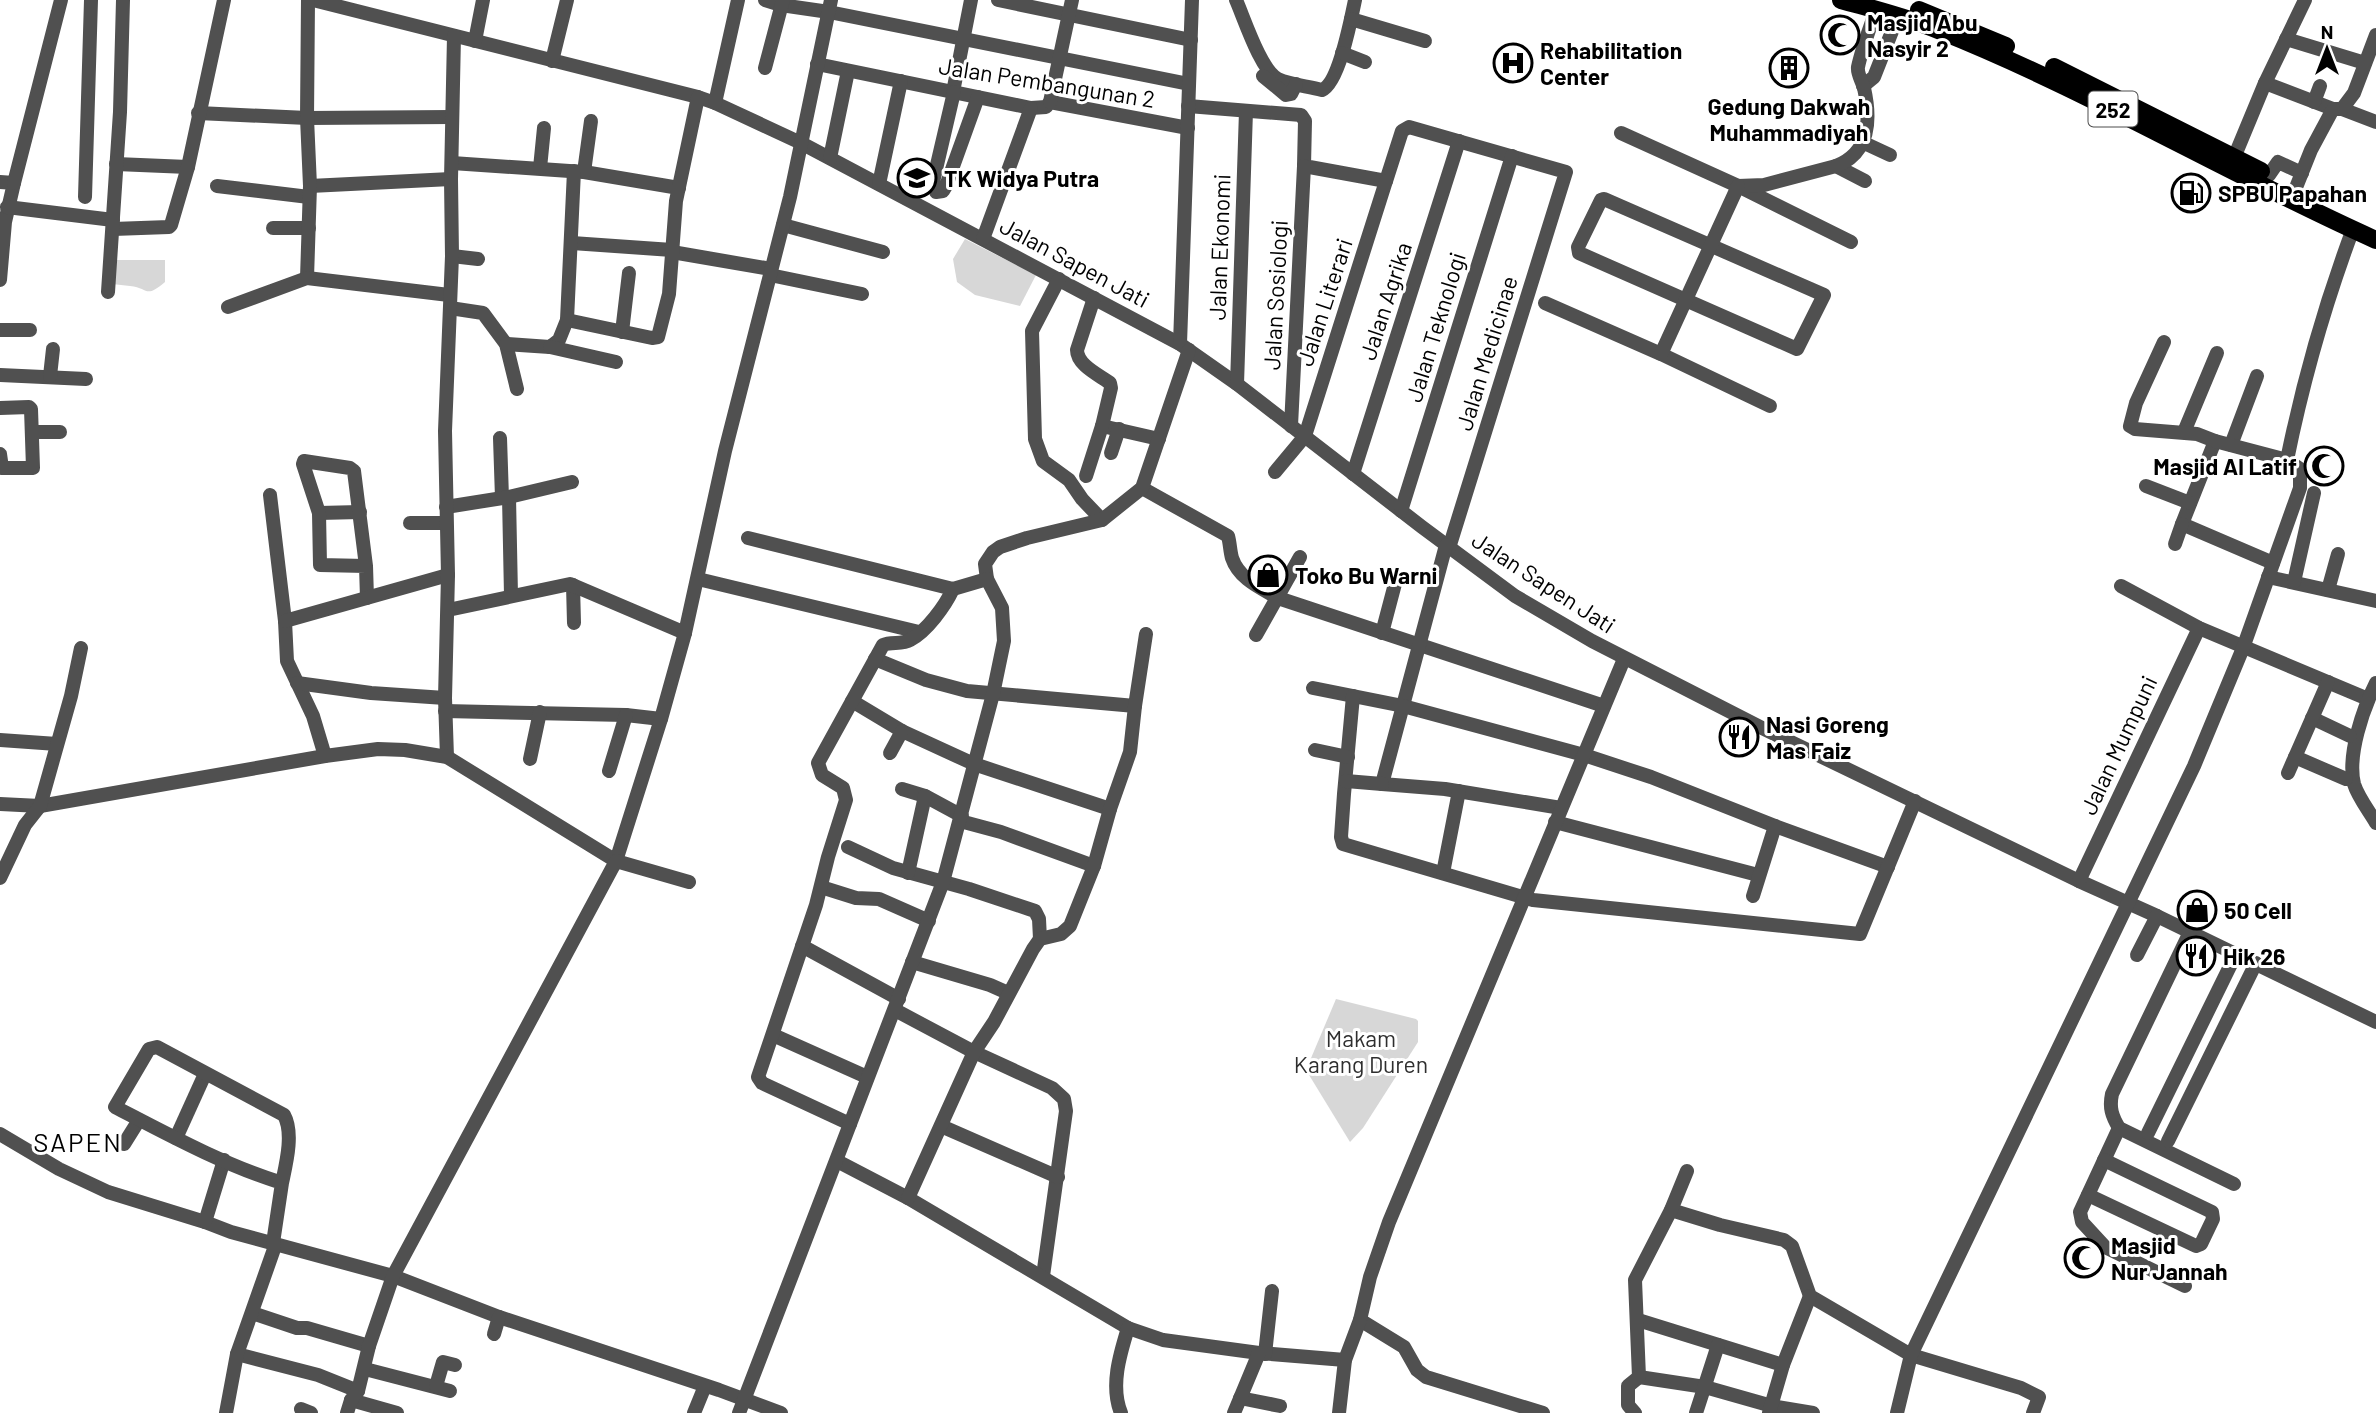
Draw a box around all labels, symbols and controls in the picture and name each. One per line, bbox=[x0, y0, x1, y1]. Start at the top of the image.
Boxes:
place label: Masjid Abu Nasyir 2 bbox=[1867, 8, 1977, 62]
mosque icon: Masjid Abu Nasyir 2 bbox=[1819, 14, 1861, 56]
north arrow bbox=[2292, 14, 2362, 84]
text: N bbox=[2321, 20, 2333, 43]
place label: Rehabilitation Center bbox=[1540, 36, 1682, 90]
hospital icon: Rehabilitation Center bbox=[1492, 42, 1534, 84]
building icon: Gedung Dakwah Muhammadiyah bbox=[1768, 47, 1810, 89]
street label: Jalan Pembangunan 2 bbox=[937, 51, 1157, 113]
place label: Gedung Dakwah Muhammadiyah bbox=[1708, 92, 1870, 146]
road number: 252 bbox=[2088, 92, 2138, 126]
school or university icon: TK Widya Putra bbox=[896, 157, 938, 199]
place label: TK Widya Putra bbox=[944, 164, 1099, 192]
fuel station icon: SPBU Papahan bbox=[2170, 172, 2212, 214]
street label: Jalan Ekonomi bbox=[1202, 173, 1236, 321]
place label: SPBU Papahan bbox=[2218, 179, 2367, 207]
street label: Jalan Sapen Jati bbox=[996, 211, 1154, 313]
street label: Jalan Sosiologi bbox=[1257, 219, 1293, 371]
street label: Jalan Literari bbox=[1290, 235, 1358, 369]
street label: Jalan Agrika bbox=[1353, 239, 1417, 363]
street label: Jalan Teknologi bbox=[1399, 249, 1471, 405]
street label: Jalan Medicinae bbox=[1449, 272, 1523, 434]
mosque icon: Masjid Al Latif bbox=[2303, 445, 2345, 487]
place label: Masjid Al Latif bbox=[2153, 452, 2297, 480]
street label: Jalan Sapen Jati bbox=[1467, 525, 1621, 639]
shop icon: Toko Bu Warni bbox=[1247, 554, 1289, 596]
place label: Toko Bu Warni bbox=[1295, 561, 1437, 589]
street label: Jalan Mumpuni bbox=[2074, 671, 2162, 819]
place label: Nasi Goreng Mas Faiz bbox=[1766, 710, 1889, 764]
restaurant icon: Nasi Goreng Mas Faiz bbox=[1718, 716, 1760, 758]
shop icon: 50 Cell bbox=[2176, 889, 2218, 931]
place label: 50 Cell bbox=[2224, 896, 2292, 924]
restaurant icon: Hik 26 bbox=[2175, 935, 2217, 977]
place label: Hik 26 bbox=[2223, 942, 2285, 970]
park label: Makam Karang Duren bbox=[1294, 1024, 1428, 1078]
district label: SAPEN bbox=[33, 1126, 123, 1157]
place label: Masjid Nur Jannah bbox=[2111, 1231, 2228, 1285]
mosque icon: Masjid Nur Jannah bbox=[2063, 1237, 2105, 1279]

